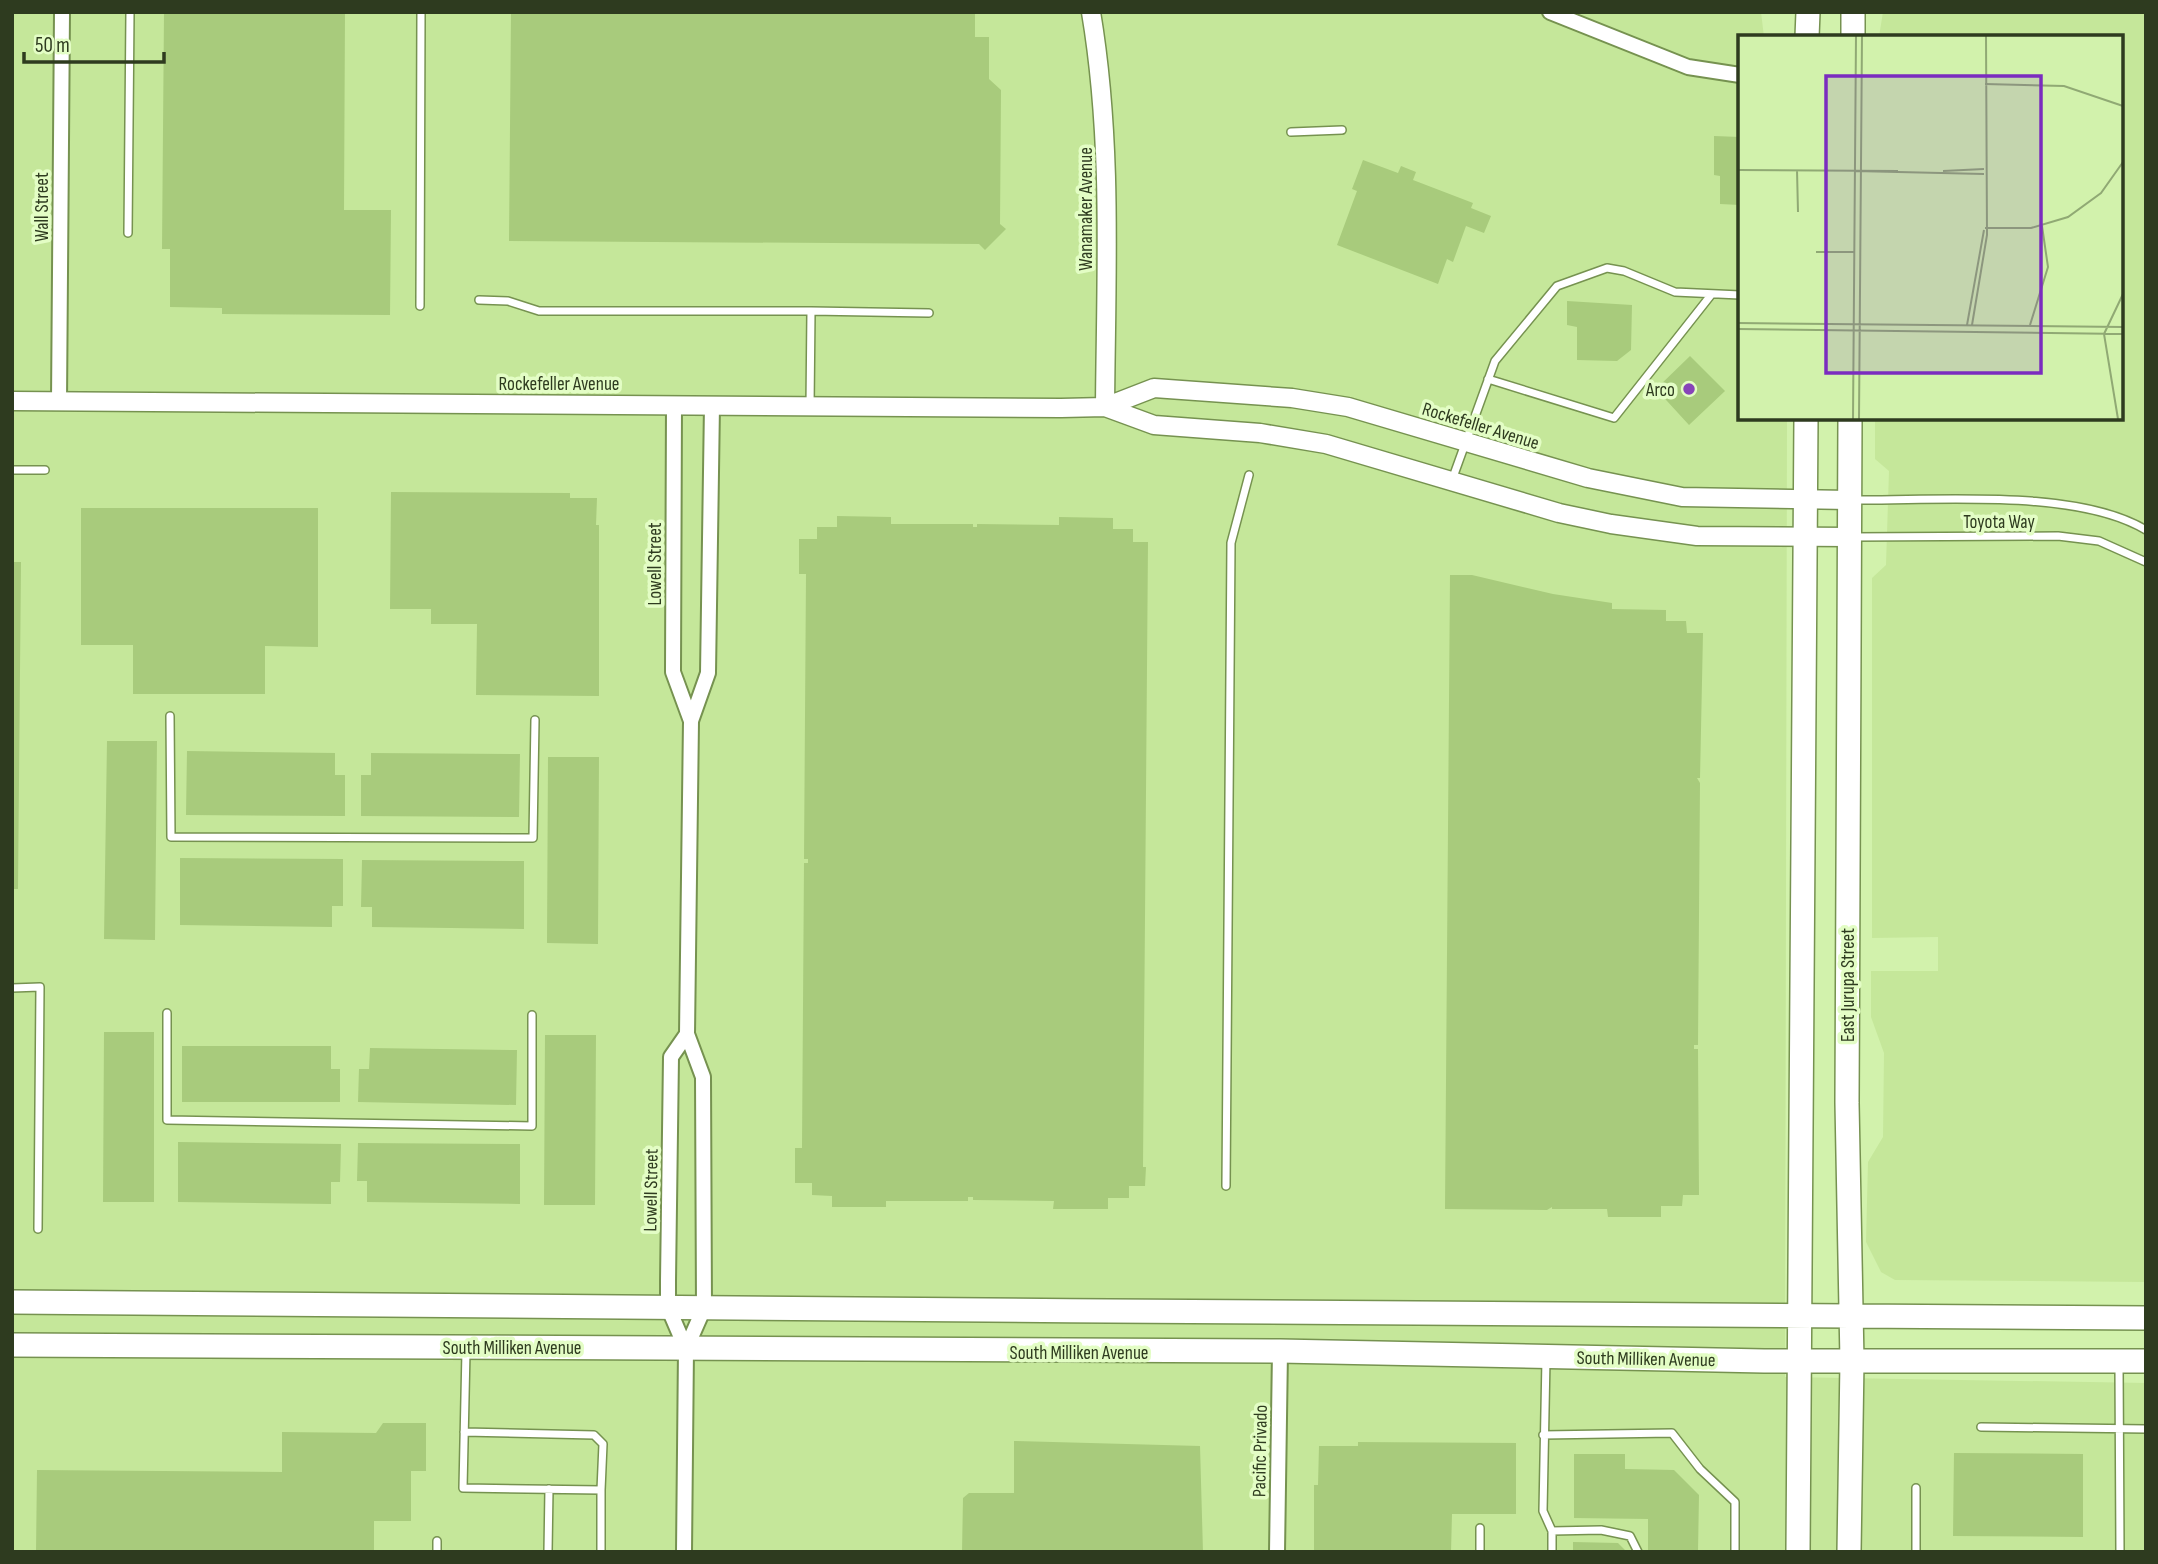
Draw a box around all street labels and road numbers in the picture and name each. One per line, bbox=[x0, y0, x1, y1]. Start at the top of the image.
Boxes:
street label: Wanamaker Avenue bbox=[1075, 147, 1098, 271]
street label: Wall Street bbox=[31, 172, 54, 242]
street label: Rockefeller Avenue bbox=[499, 373, 619, 396]
street label: Rockefeller Avenue bbox=[1419, 398, 1542, 455]
street label: Toyota Way bbox=[1963, 511, 2035, 534]
street label: Lowell Street bbox=[644, 522, 667, 606]
street label: East Jurupa Street bbox=[1837, 928, 1860, 1042]
street label: Lowell Street bbox=[639, 1148, 664, 1232]
street label: South Milliken Avenue bbox=[443, 1337, 581, 1360]
street label: South Milliken Avenue bbox=[1010, 1342, 1148, 1365]
street label: South Milliken Avenue bbox=[1576, 1347, 1716, 1372]
street label: Pacific Privado bbox=[1248, 1405, 1273, 1497]

